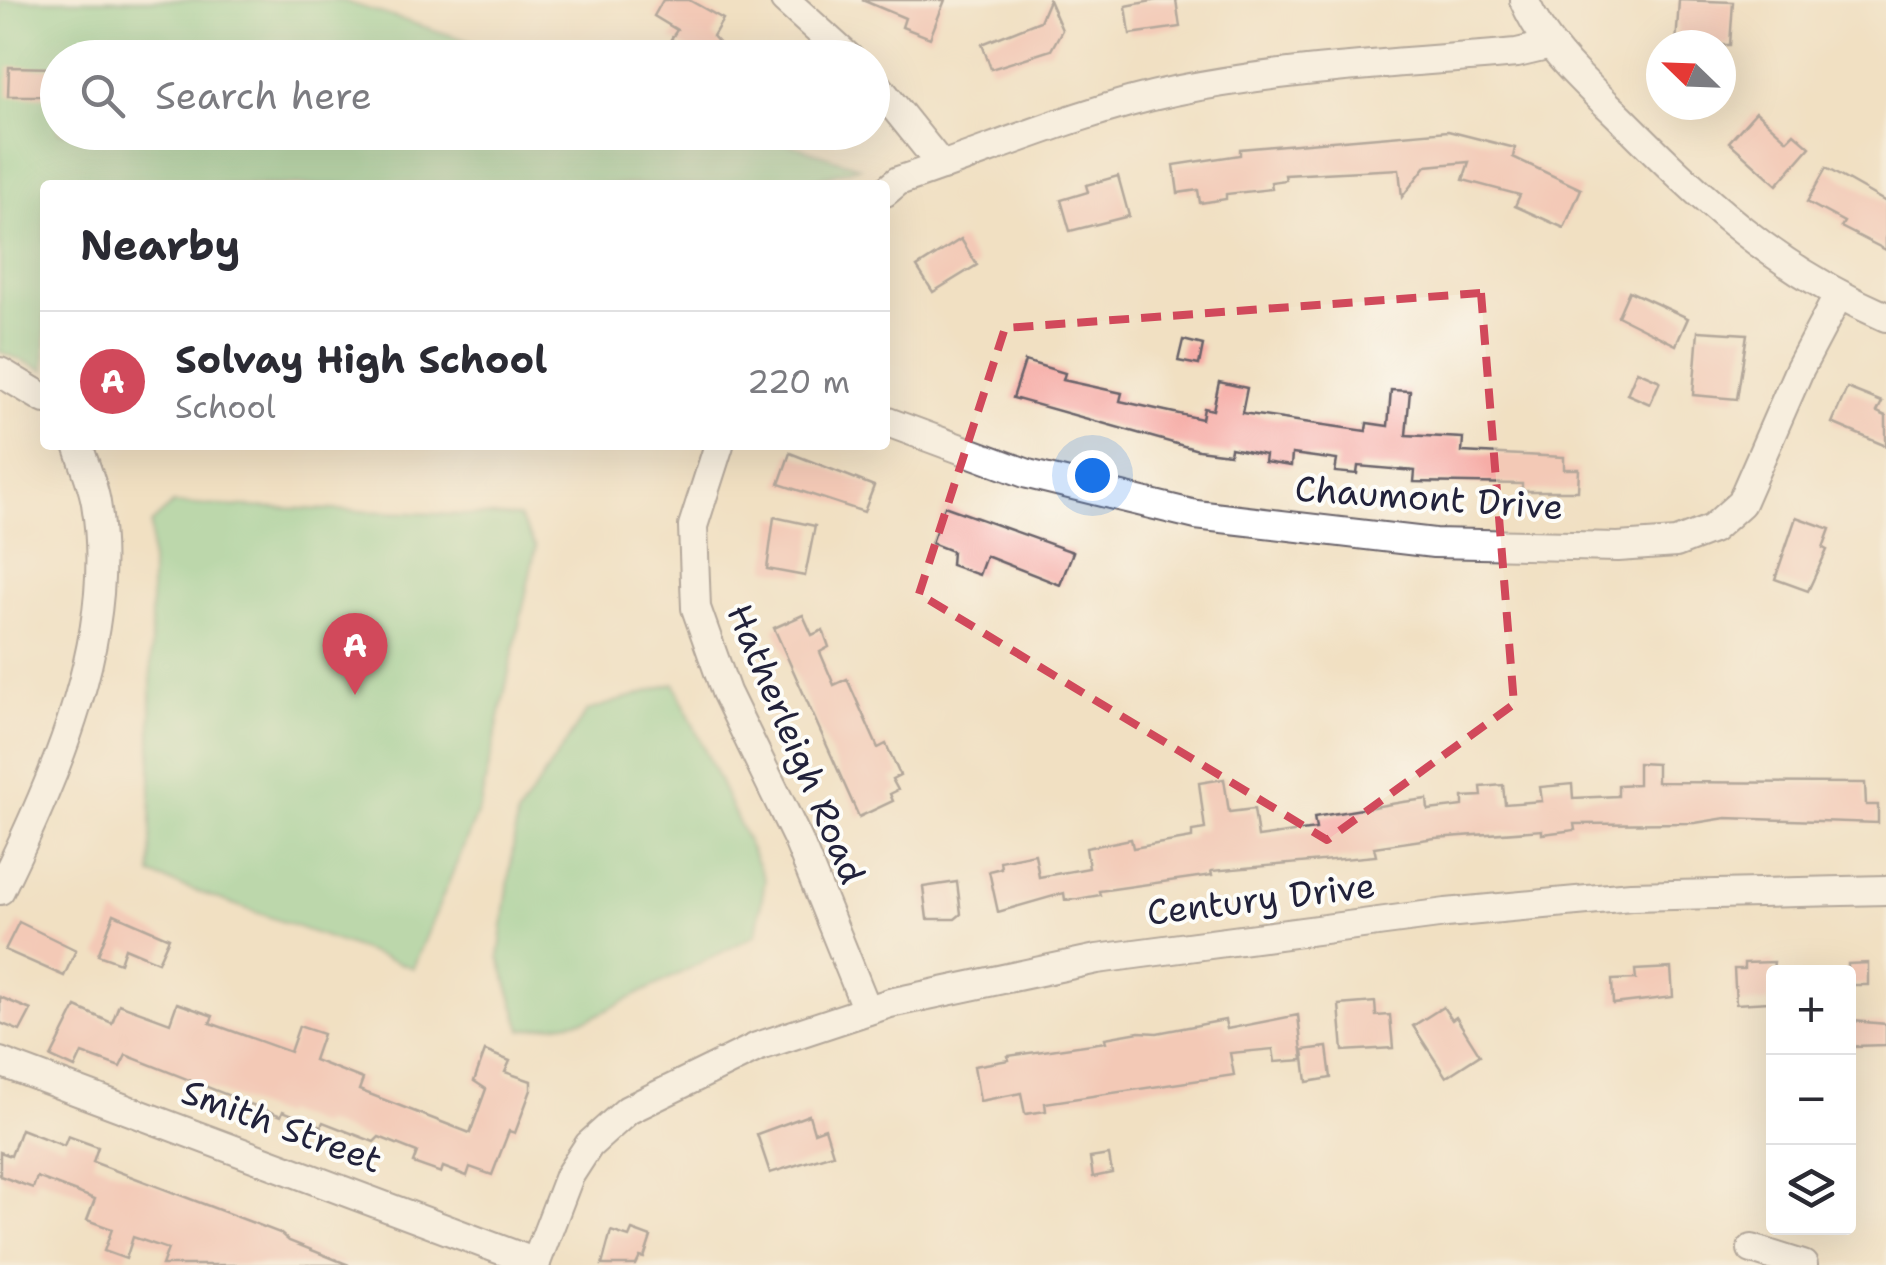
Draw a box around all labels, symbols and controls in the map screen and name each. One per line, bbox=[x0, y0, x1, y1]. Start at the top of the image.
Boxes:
north arrow bbox=[1646, 30, 1736, 120]
search box bbox=[40, 40, 890, 150]
icon: search bbox=[75, 68, 130, 123]
text: Search here bbox=[155, 70, 372, 121]
text: Nearby bbox=[80, 217, 240, 273]
text: Solvay High School bbox=[175, 334, 547, 385]
text: A bbox=[100, 360, 125, 403]
text: 220 m bbox=[747, 360, 850, 403]
text: School bbox=[175, 385, 276, 428]
your location bbox=[1067, 450, 1118, 501]
street label: Chaumont Drive bbox=[1293, 465, 1565, 530]
street label: Hatherleigh Road bbox=[716, 597, 877, 891]
pin: A bbox=[322, 612, 388, 695]
street label: Century Drive bbox=[1144, 861, 1378, 936]
map controls bbox=[1766, 965, 1856, 1235]
button: + bbox=[1766, 965, 1856, 1055]
button: − bbox=[1766, 1055, 1856, 1145]
street label: Smith Street bbox=[176, 1068, 389, 1183]
button: layers bbox=[1766, 1145, 1856, 1235]

